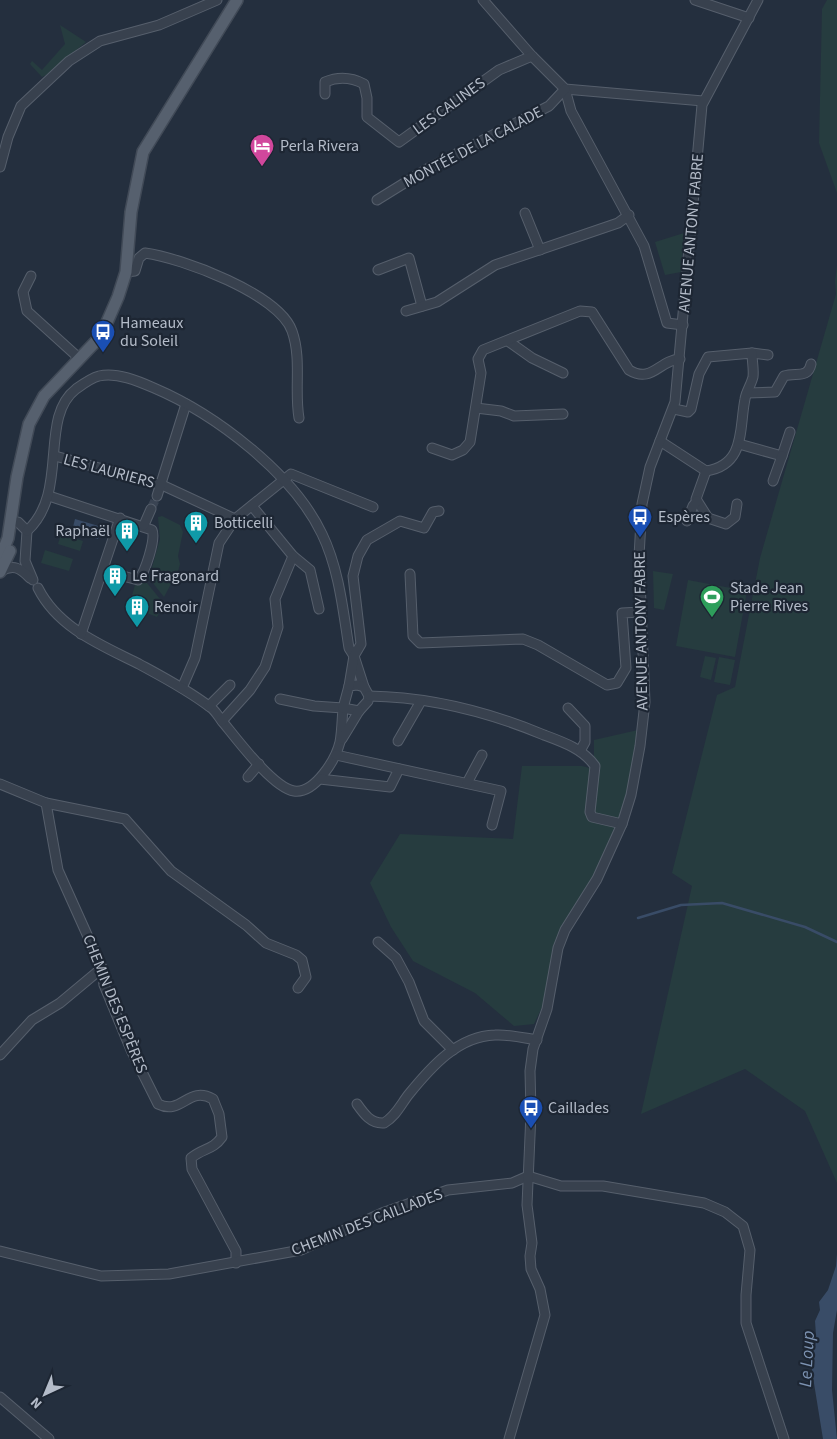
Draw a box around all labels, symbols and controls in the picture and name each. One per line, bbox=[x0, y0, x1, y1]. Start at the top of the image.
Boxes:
street label: LES CALINES bbox=[408, 72, 490, 140]
street label: MONTÉE DE LA CALADE bbox=[399, 101, 547, 193]
hotel icon: Perla Rivera bbox=[249, 133, 275, 167]
place label: Perla Rivera bbox=[280, 135, 359, 157]
street label: AVENUE ANTONY FABRE bbox=[673, 153, 709, 313]
place label: Hameaux du Soleil bbox=[120, 312, 183, 352]
bus stop icon: Hameaux du Soleil bbox=[90, 319, 116, 353]
street label: LES LAURIERS bbox=[61, 448, 157, 494]
bus stop icon: Espères bbox=[627, 504, 653, 538]
place label: Espères bbox=[658, 506, 710, 528]
building icon: Botticelli bbox=[183, 510, 209, 544]
place label: Botticelli bbox=[214, 512, 273, 534]
building icon: Raphaël bbox=[114, 518, 140, 552]
place label: Raphaël bbox=[55, 520, 110, 542]
street label: AVENUE ANTONY FABRE bbox=[629, 551, 653, 711]
building icon: Le Fragonard bbox=[102, 563, 128, 597]
place label: Le Fragonard bbox=[132, 565, 219, 587]
place label: Stade Jean Pierre Rives bbox=[730, 577, 808, 617]
sports icon: Stade Jean Pierre Rives bbox=[699, 584, 725, 618]
building icon: Renoir bbox=[124, 594, 150, 628]
place label: Renoir bbox=[154, 596, 198, 618]
street label: CHEMIN DES ESPÈRES bbox=[77, 931, 153, 1077]
bus stop icon: Caillades bbox=[518, 1095, 544, 1129]
place label: Caillades bbox=[548, 1097, 609, 1119]
street label: CHEMIN DES CAILLADES bbox=[288, 1183, 446, 1261]
water label: Le Loup bbox=[793, 1330, 821, 1388]
north arrow bbox=[20, 1369, 70, 1419]
text: N bbox=[26, 1392, 47, 1413]

